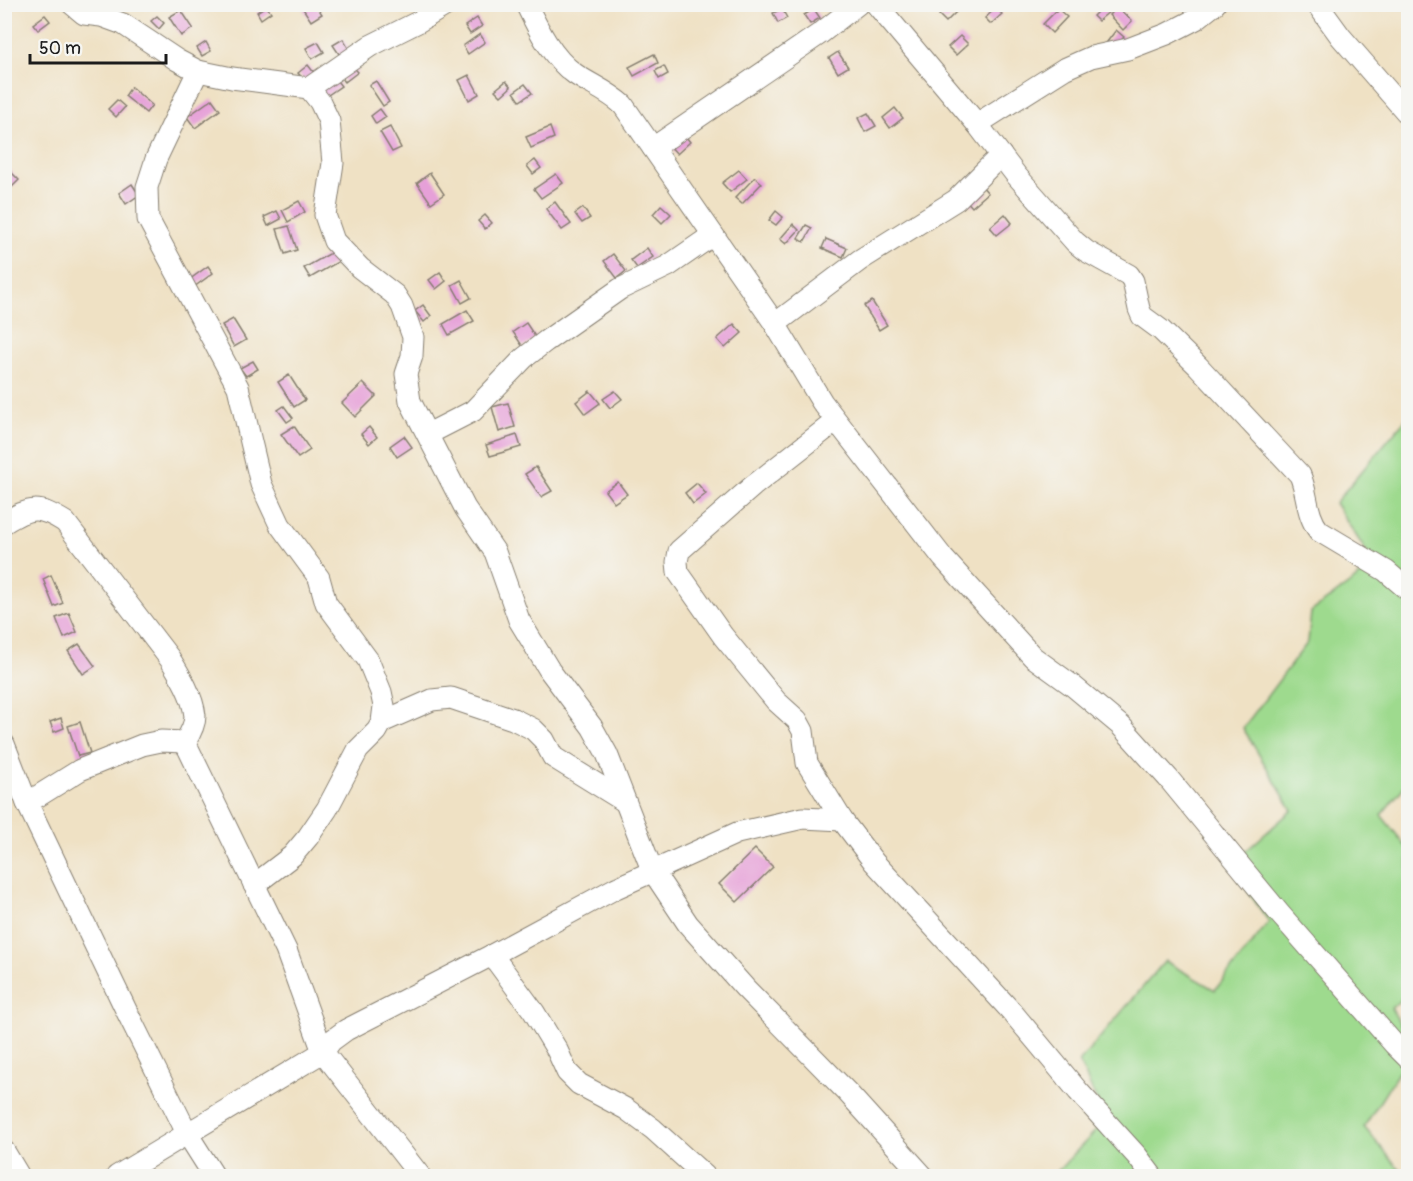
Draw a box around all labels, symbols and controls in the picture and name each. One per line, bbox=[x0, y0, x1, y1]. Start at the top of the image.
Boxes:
scale bar bbox=[30, 27, 166, 65]
text: 50 m bbox=[39, 37, 81, 60]

